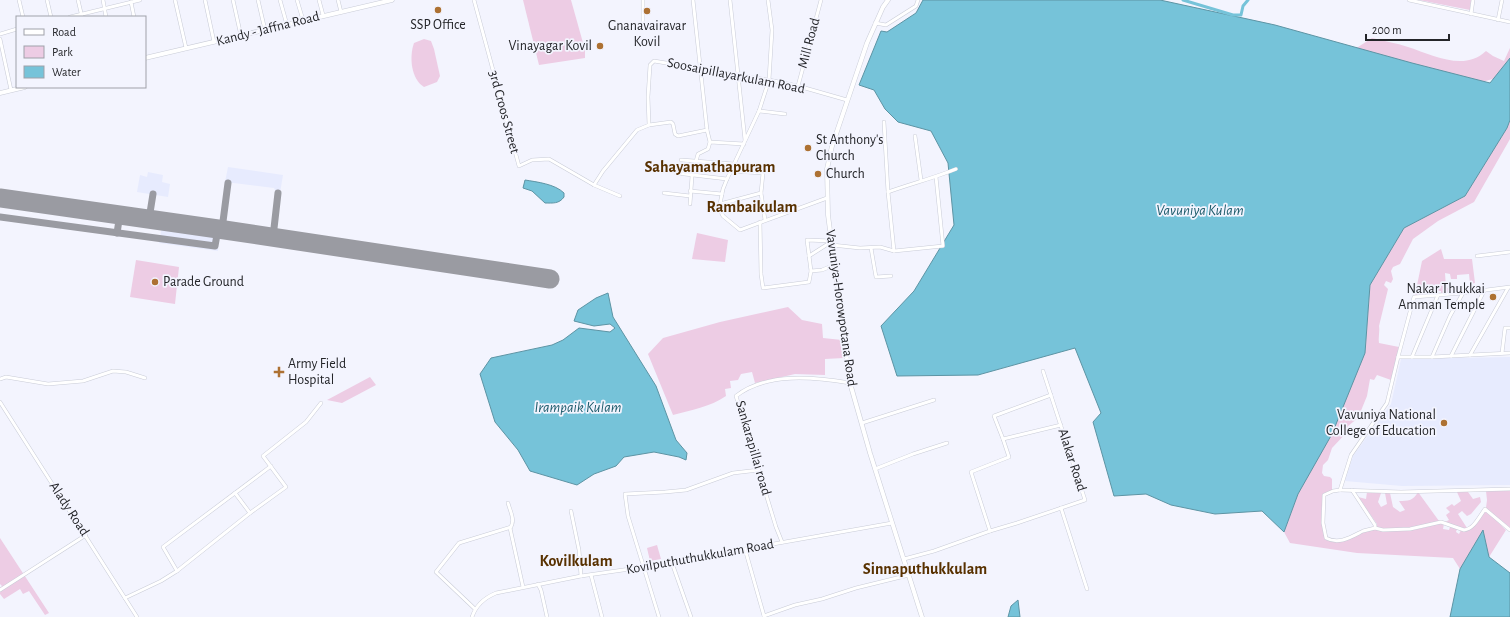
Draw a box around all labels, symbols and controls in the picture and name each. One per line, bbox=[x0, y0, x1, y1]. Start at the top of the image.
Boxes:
marker: SSP Office bbox=[433, 5, 443, 15]
marker: Gnanavairavar Kovil bbox=[642, 6, 652, 16]
street label: Kandy - Jaffna Road bbox=[215, 9, 321, 49]
legend bbox=[16, 16, 146, 88]
street label: Mill Road bbox=[796, 16, 822, 70]
scale bar bbox=[1366, 16, 1449, 42]
place label: SSP Office bbox=[410, 18, 466, 32]
place label: Gnanavairavar Kovil bbox=[608, 19, 686, 49]
text: 200 m bbox=[1372, 24, 1402, 36]
text: Road bbox=[52, 26, 76, 38]
place label: Vinayagar Kovil bbox=[508, 39, 592, 53]
marker: Vinayagar Kovil bbox=[595, 41, 605, 51]
text: Park bbox=[52, 46, 73, 58]
street label: Soosaipillayarkulam Road bbox=[666, 56, 806, 96]
text: Water bbox=[52, 66, 81, 78]
street label: 3rd Croos Street bbox=[486, 69, 522, 156]
place label: St Anthony's Church bbox=[816, 133, 883, 163]
marker: St Anthony's Church bbox=[803, 143, 813, 153]
district label: Sahayamathapuram bbox=[645, 159, 775, 176]
place label: Church bbox=[826, 167, 865, 181]
marker: Church bbox=[813, 169, 823, 179]
district label: Rambaikulam bbox=[706, 199, 798, 215]
water label: Vavuniya Kulam bbox=[1156, 203, 1244, 218]
street label: Vavuniya-Horowpotana Road bbox=[823, 229, 859, 387]
place label: Parade Ground bbox=[163, 275, 244, 289]
marker: Parade Ground bbox=[150, 277, 160, 287]
place label: Nakar Thukkai Amman Temple bbox=[1398, 282, 1485, 312]
marker: Nakar Thukkai Amman Temple bbox=[1488, 292, 1498, 302]
place label: Army Field Hospital bbox=[288, 357, 346, 387]
marker: Army Field Hospital bbox=[273, 366, 285, 378]
street label: Sankarapillai road bbox=[733, 399, 773, 497]
water label: Irampaik Kulam bbox=[534, 400, 622, 415]
place label: Vavuniya National College of Education bbox=[1326, 408, 1436, 438]
marker: Vavuniya National College of Education bbox=[1439, 418, 1449, 428]
street label: Alakar Road bbox=[1055, 427, 1089, 493]
street label: Alady Road bbox=[46, 479, 92, 539]
street label: Kovilputhuthukkulam Road bbox=[625, 537, 775, 577]
district label: Kovilkulam bbox=[539, 553, 613, 569]
district label: Sinnaputhukkulam bbox=[863, 561, 987, 577]

